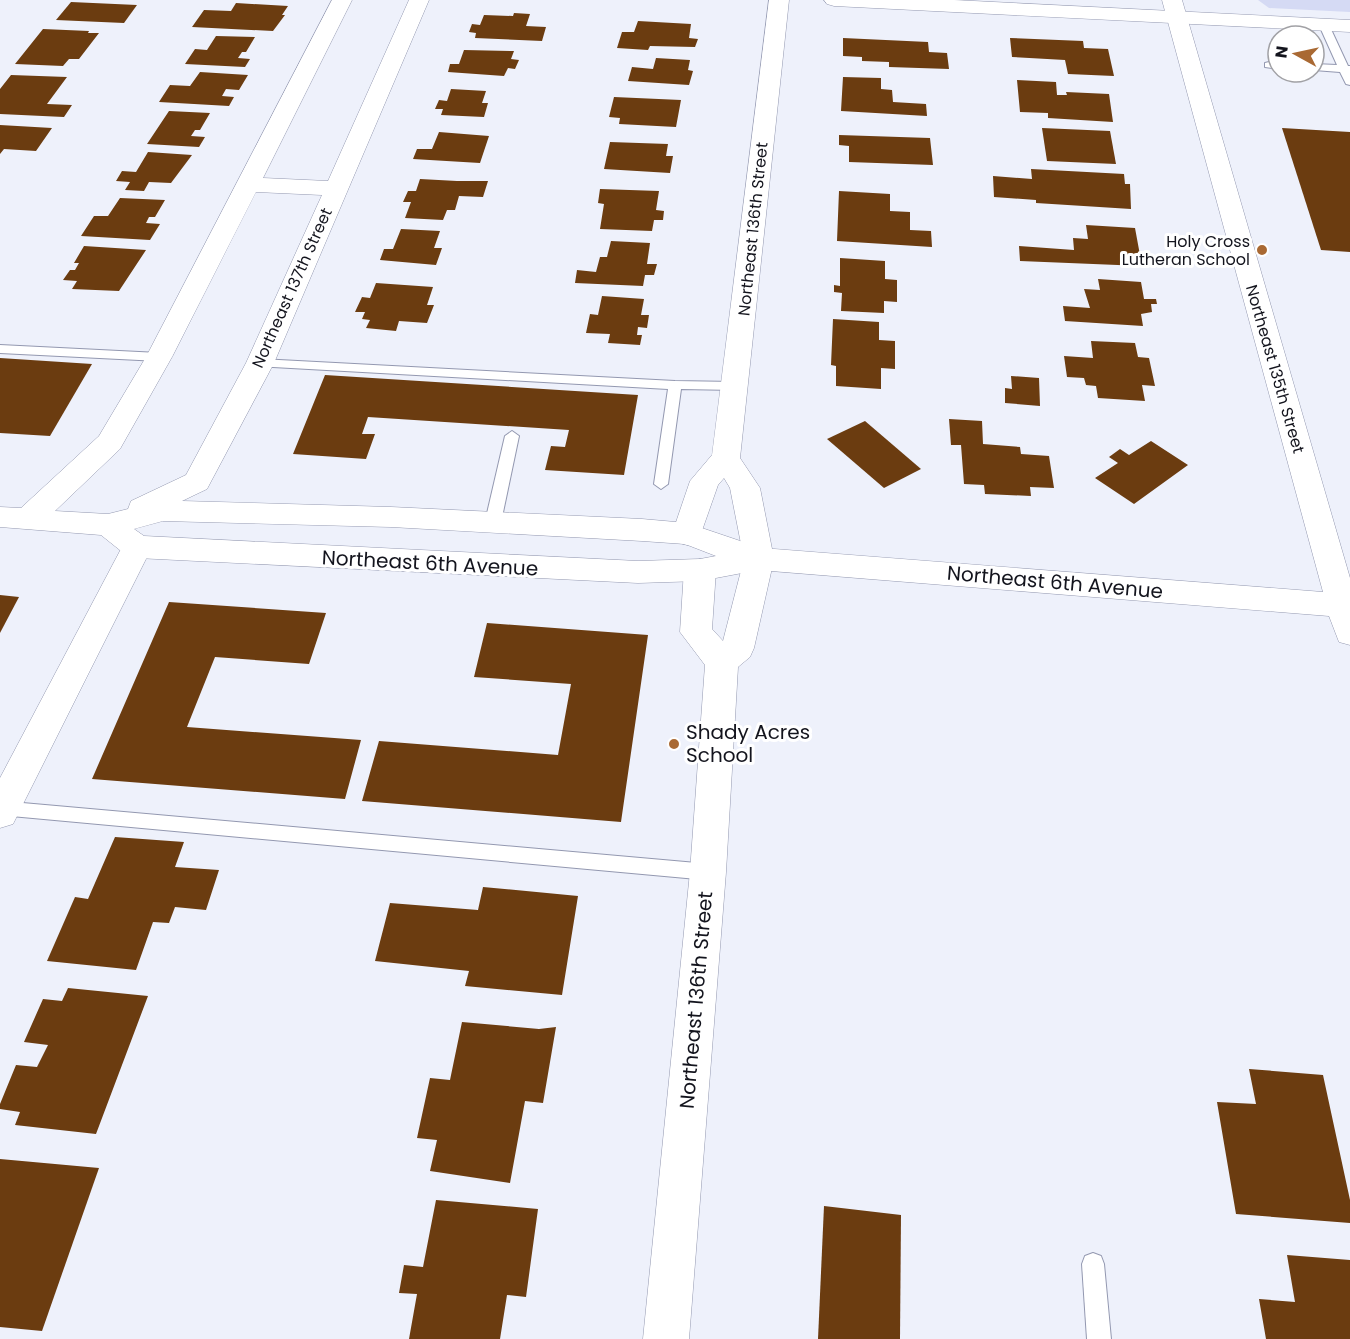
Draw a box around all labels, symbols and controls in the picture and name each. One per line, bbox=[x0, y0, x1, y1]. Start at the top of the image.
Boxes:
north arrow bbox=[1266, 24, 1326, 84]
text: N bbox=[1269, 44, 1294, 60]
street label: Northeast 136th Street bbox=[732, 141, 774, 317]
street label: Northeast 137th Street bbox=[246, 204, 338, 372]
place label: Holy Cross Lutheran School bbox=[1122, 230, 1250, 271]
marker: Holy Cross Lutheran School bbox=[1255, 243, 1269, 257]
street label: Northeast 135th Street bbox=[1240, 282, 1310, 456]
street label: Northeast 6th Avenue bbox=[321, 543, 539, 583]
street label: Northeast 6th Avenue bbox=[946, 559, 1164, 605]
place label: Shady Acres School bbox=[686, 718, 810, 769]
marker: Shady Acres School bbox=[667, 737, 681, 751]
street label: Northeast 136th Street bbox=[673, 890, 719, 1110]

